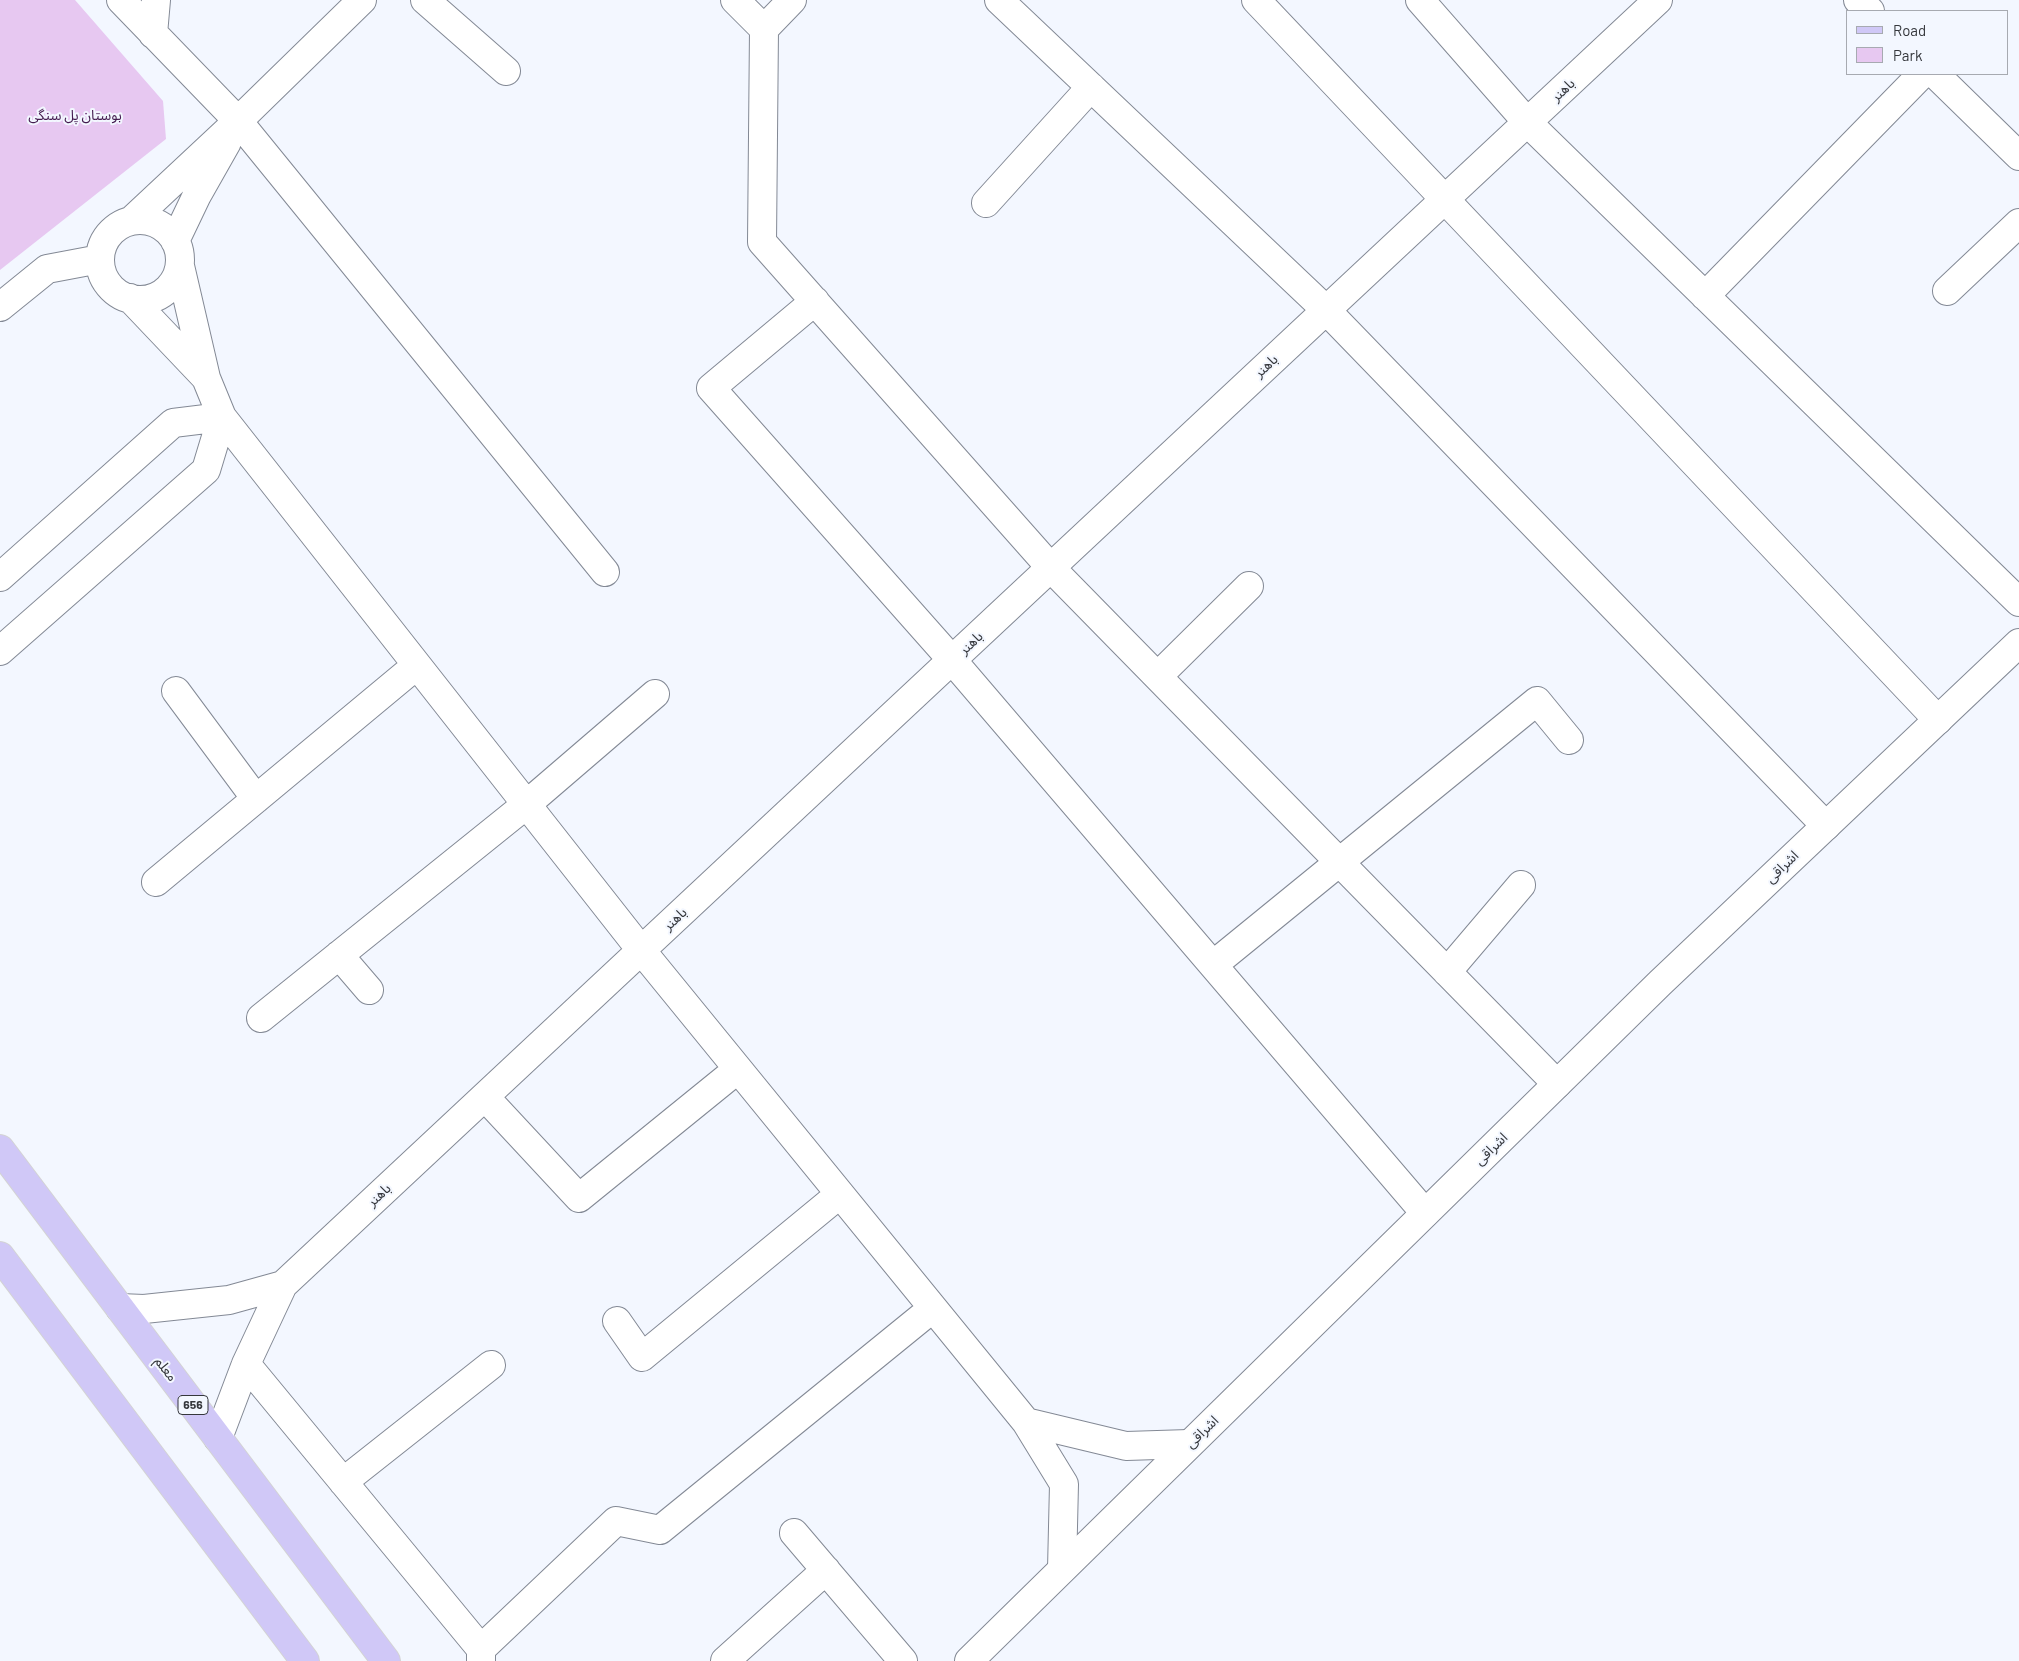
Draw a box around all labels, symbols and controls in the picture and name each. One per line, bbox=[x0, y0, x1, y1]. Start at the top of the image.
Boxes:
legend bbox=[1846, 10, 2009, 75]
text: Road bbox=[1893, 21, 1926, 39]
text: Park bbox=[1893, 46, 1922, 64]
street label: باهنر bbox=[1548, 75, 1578, 105]
park label: بوستان پل سنگی bbox=[28, 107, 122, 123]
street label: باهنر bbox=[1251, 351, 1281, 381]
street label: باهنر bbox=[956, 628, 986, 658]
street label: اشراقی bbox=[1762, 847, 1802, 887]
street label: باهنر bbox=[660, 904, 690, 934]
street label: اشراقی bbox=[1471, 1129, 1511, 1169]
street label: باهنر bbox=[364, 1180, 394, 1210]
street label: معلم bbox=[151, 1353, 181, 1385]
road number: 656 bbox=[178, 1396, 208, 1414]
street label: اشراقی bbox=[1182, 1412, 1222, 1452]

